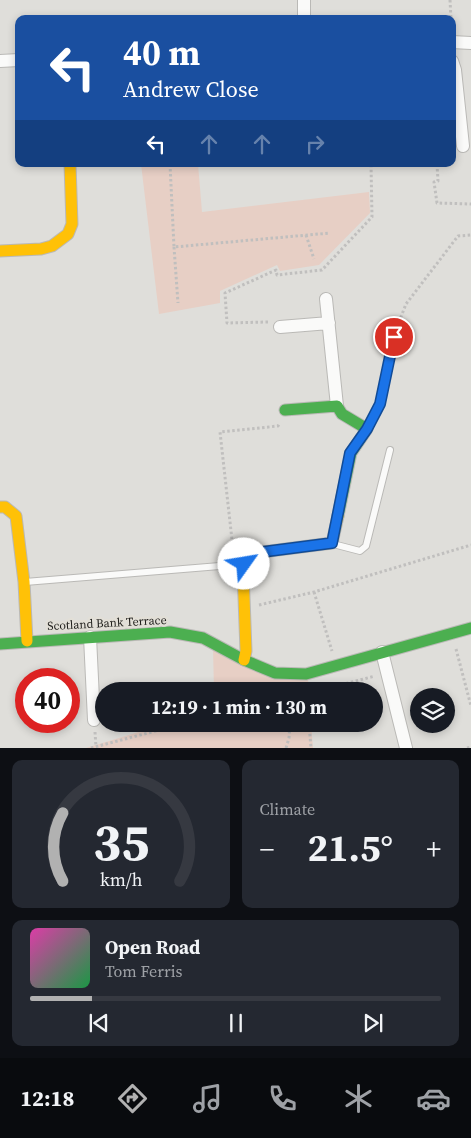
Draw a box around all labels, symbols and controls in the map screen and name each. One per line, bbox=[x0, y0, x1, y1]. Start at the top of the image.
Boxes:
text: 40 m bbox=[123, 29, 200, 77]
icon: left bbox=[40, 35, 105, 100]
text: Andrew Close bbox=[123, 74, 259, 104]
icon: left bbox=[142, 130, 170, 158]
icon: ahead bbox=[195, 130, 223, 158]
icon: ahead bbox=[248, 130, 276, 158]
icon: right bbox=[301, 130, 329, 158]
pin bbox=[373, 316, 415, 358]
icon: arrive bbox=[380, 323, 408, 351]
position arrow bbox=[217, 537, 269, 589]
street label: Scotland Bank Terrace bbox=[47, 612, 167, 634]
speed limit sign: 40 bbox=[15, 668, 80, 733]
map controls bbox=[410, 688, 455, 733]
button: layers bbox=[410, 688, 455, 733]
text: 12:19 · 1 min · 130 m bbox=[151, 694, 327, 720]
text: Climate bbox=[260, 798, 315, 820]
text: 35 bbox=[93, 806, 149, 877]
text: 21.5° bbox=[307, 822, 393, 874]
text: − bbox=[260, 830, 274, 868]
text: + bbox=[426, 830, 441, 868]
text: km/h bbox=[99, 867, 142, 892]
text: Open Road bbox=[105, 934, 200, 960]
text: Tom Ferris bbox=[105, 960, 183, 982]
icon: previous bbox=[85, 1009, 113, 1037]
icon: pause bbox=[222, 1009, 250, 1037]
icon: next bbox=[359, 1009, 387, 1037]
icon: directions bbox=[115, 1081, 150, 1116]
icon: music bbox=[190, 1081, 225, 1116]
icon: phone bbox=[265, 1081, 300, 1116]
icon: climate bbox=[341, 1081, 376, 1116]
icon: car bbox=[416, 1081, 451, 1116]
text: 12:18 bbox=[20, 1083, 74, 1113]

